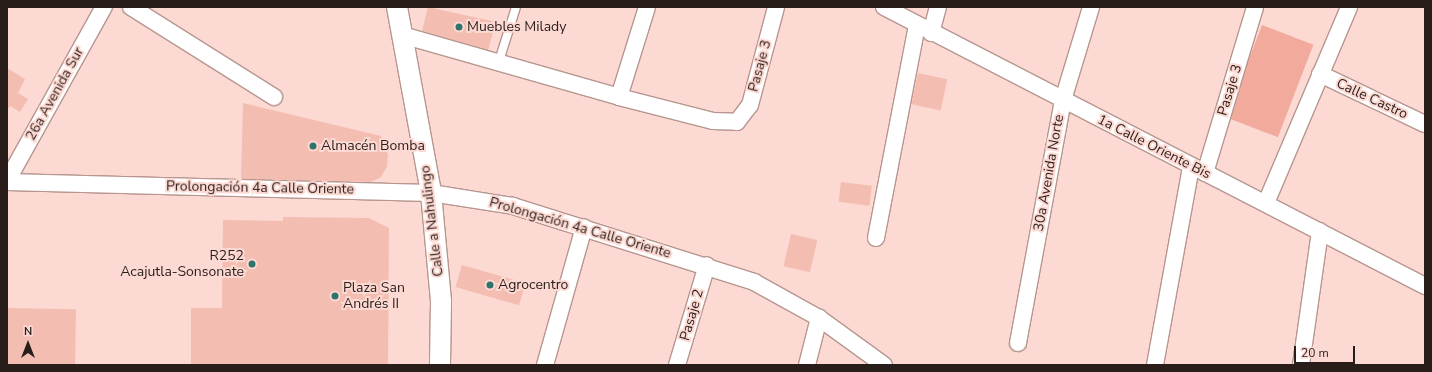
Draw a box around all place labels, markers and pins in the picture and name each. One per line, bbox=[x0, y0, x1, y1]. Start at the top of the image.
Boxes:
place label: Muebles Milady bbox=[467, 19, 566, 35]
marker: Muebles Milady bbox=[454, 22, 464, 32]
place label: Almacén Bomba bbox=[321, 138, 425, 154]
marker: Almacén Bomba bbox=[308, 141, 318, 151]
place label: R252 Acajutla-Sonsonate bbox=[120, 248, 244, 280]
marker: R252 Acajutla-Sonsonate bbox=[247, 259, 257, 269]
place label: Agrocentro bbox=[498, 277, 568, 293]
place label: Plaza San Andrés II bbox=[343, 280, 405, 312]
marker: Agrocentro bbox=[485, 280, 495, 290]
marker: Plaza San Andrés II bbox=[330, 291, 340, 301]

